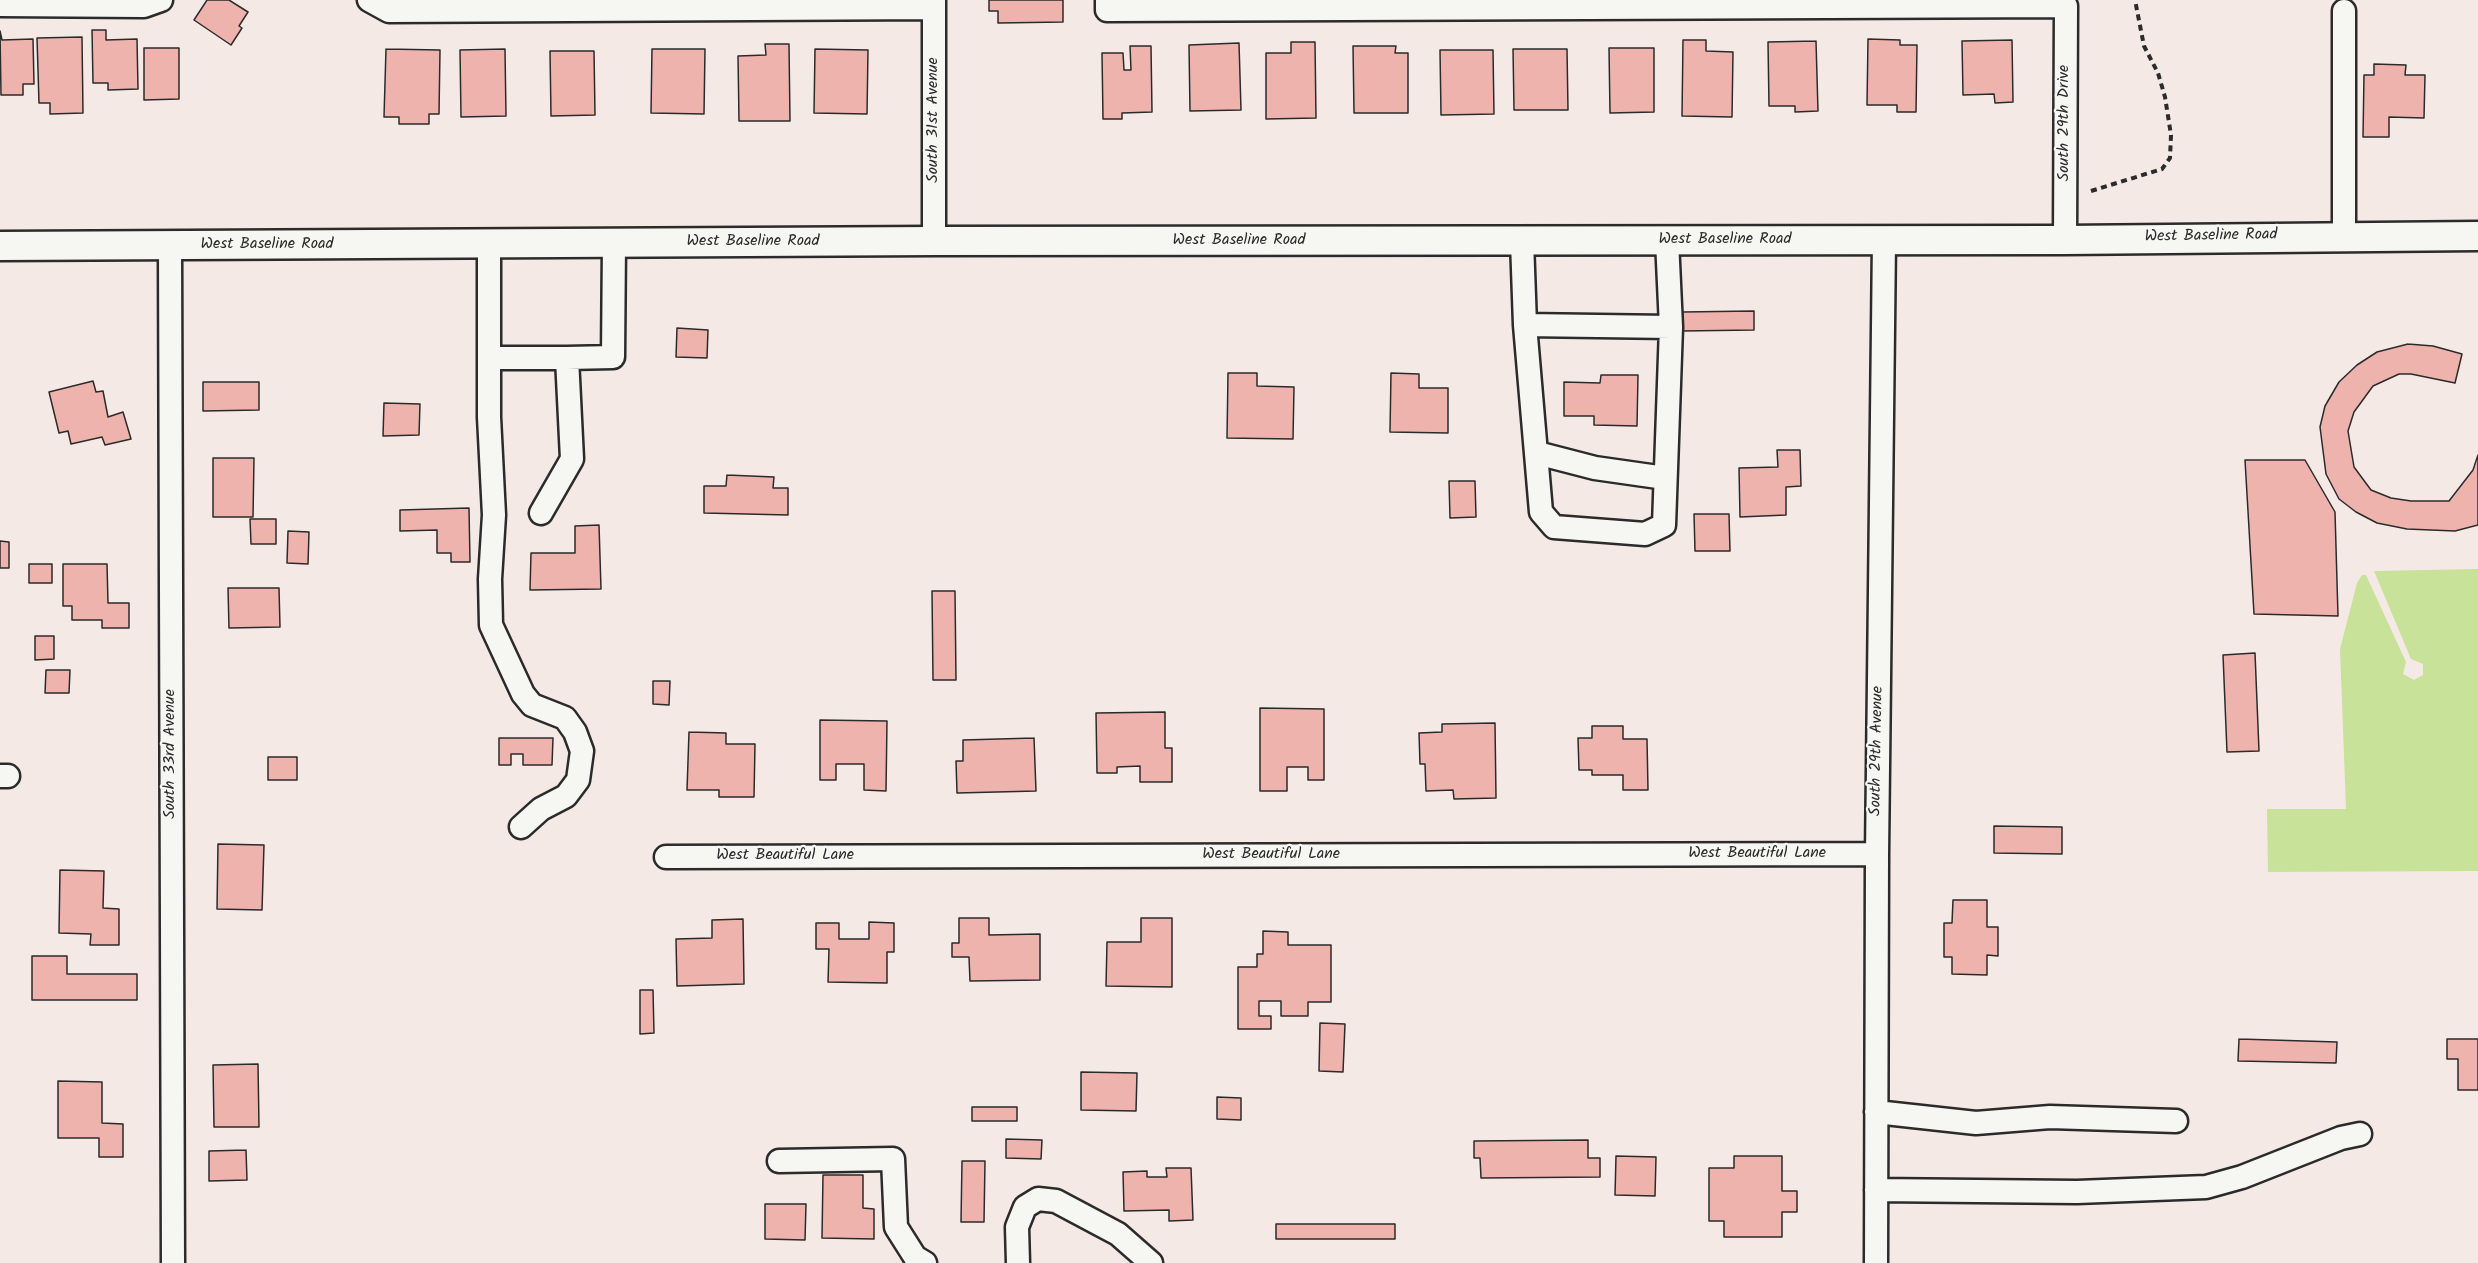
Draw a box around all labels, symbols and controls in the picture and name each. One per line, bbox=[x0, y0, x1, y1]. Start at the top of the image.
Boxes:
street label: South 31st Avenue bbox=[924, 57, 944, 183]
street label: South 29th Drive bbox=[2055, 65, 2075, 181]
street label: West Baseline Road bbox=[2144, 226, 2278, 248]
street label: West Baseline Road bbox=[1659, 230, 1791, 250]
street label: West Baseline Road bbox=[1173, 231, 1305, 251]
street label: West Baseline Road bbox=[687, 232, 819, 252]
street label: West Baseline Road bbox=[201, 235, 333, 255]
street label: South 29th Avenue bbox=[1867, 686, 1889, 816]
street label: South 33rd Avenue bbox=[161, 689, 181, 819]
street label: West Beautiful Lane bbox=[1688, 844, 1826, 864]
street label: West Beautiful Lane bbox=[1202, 845, 1340, 865]
street label: West Beautiful Lane bbox=[716, 846, 854, 866]

